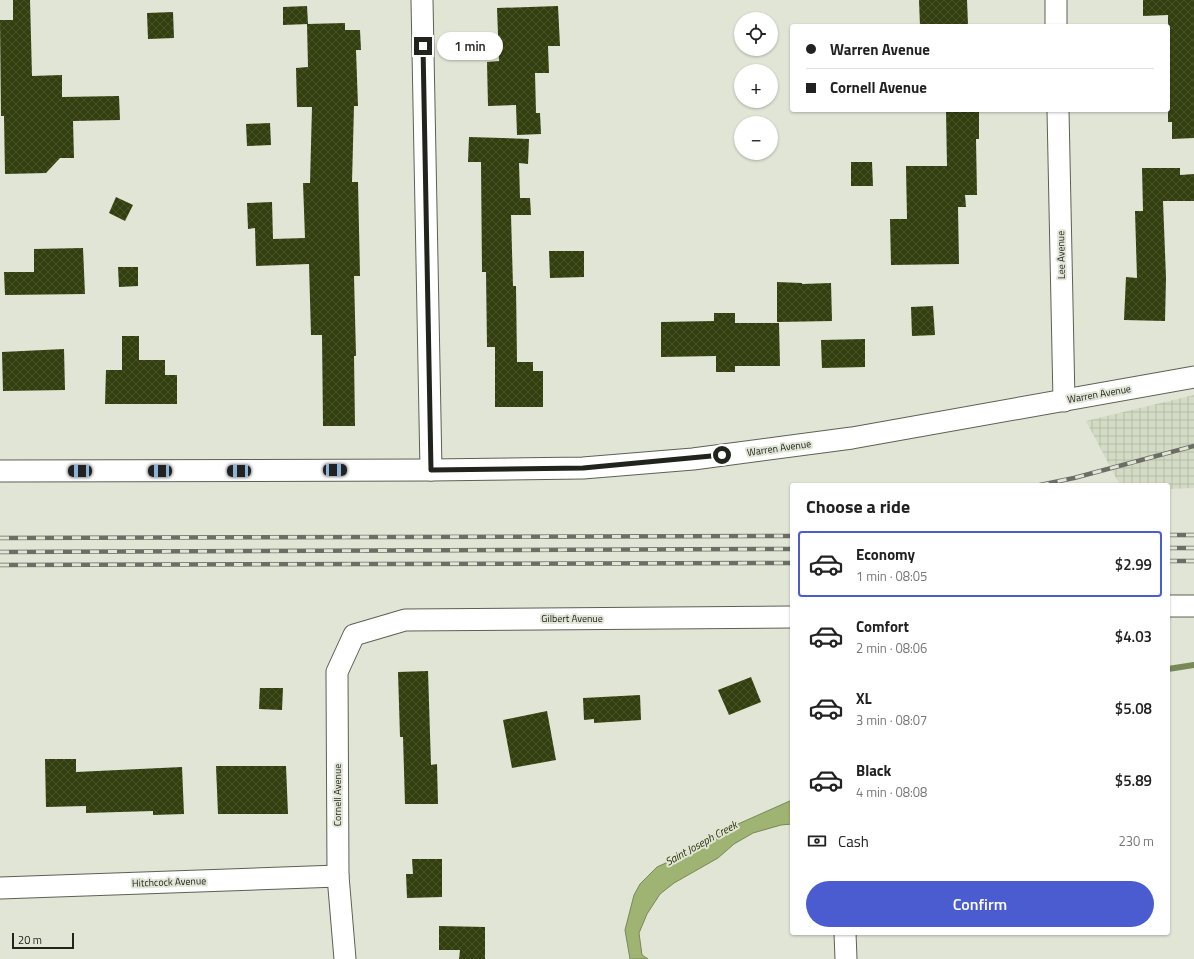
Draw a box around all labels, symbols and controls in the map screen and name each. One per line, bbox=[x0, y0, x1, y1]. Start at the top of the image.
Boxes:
map controls bbox=[734, 12, 778, 160]
button: locate bbox=[734, 12, 778, 56]
callout: 1 min bbox=[437, 32, 503, 60]
text: 1 min bbox=[454, 36, 486, 56]
route end bbox=[414, 37, 432, 55]
text: Warren Avenue bbox=[830, 38, 930, 61]
button: + bbox=[734, 64, 778, 108]
text: Cornell Avenue bbox=[830, 76, 927, 99]
button: − bbox=[734, 116, 778, 160]
street label: Lee Avenue bbox=[1053, 231, 1069, 279]
street label: Warren Avenue bbox=[1066, 381, 1132, 407]
street label: Warren Avenue bbox=[746, 436, 812, 460]
route start bbox=[713, 446, 731, 464]
car bbox=[323, 464, 347, 476]
car bbox=[68, 465, 92, 477]
car bbox=[148, 465, 172, 477]
car bbox=[227, 465, 251, 477]
text: Choose a ride bbox=[806, 493, 910, 520]
text: Economy bbox=[856, 543, 915, 566]
icon: car bbox=[808, 546, 844, 582]
text: $2.99 bbox=[1115, 553, 1152, 576]
text: 1 min · 08:05 bbox=[856, 566, 927, 586]
street label: Gilbert Avenue bbox=[541, 611, 603, 626]
text: Comfort bbox=[856, 615, 909, 638]
icon: car bbox=[808, 618, 844, 654]
text: $4.03 bbox=[1115, 625, 1152, 648]
text: 2 min · 08:06 bbox=[856, 638, 927, 658]
text: XL bbox=[856, 687, 872, 710]
icon: car bbox=[808, 690, 844, 726]
text: $5.08 bbox=[1115, 697, 1152, 720]
text: 3 min · 08:07 bbox=[856, 710, 927, 730]
text: Black bbox=[856, 759, 891, 782]
icon: car bbox=[808, 762, 844, 798]
street label: Cornell Avenue bbox=[330, 764, 345, 826]
text: $5.89 bbox=[1115, 769, 1152, 792]
text: 4 min · 08:08 bbox=[856, 782, 927, 802]
water label: Saint Joseph Creek bbox=[662, 816, 741, 869]
icon: cash bbox=[806, 830, 828, 852]
text: Cash bbox=[838, 830, 869, 853]
text: 230 m bbox=[1118, 831, 1154, 851]
street label: Hitchcock Avenue bbox=[132, 873, 206, 891]
button: Confirm bbox=[806, 881, 1154, 927]
scale bar bbox=[12, 931, 74, 950]
text: 20 m bbox=[18, 932, 42, 948]

